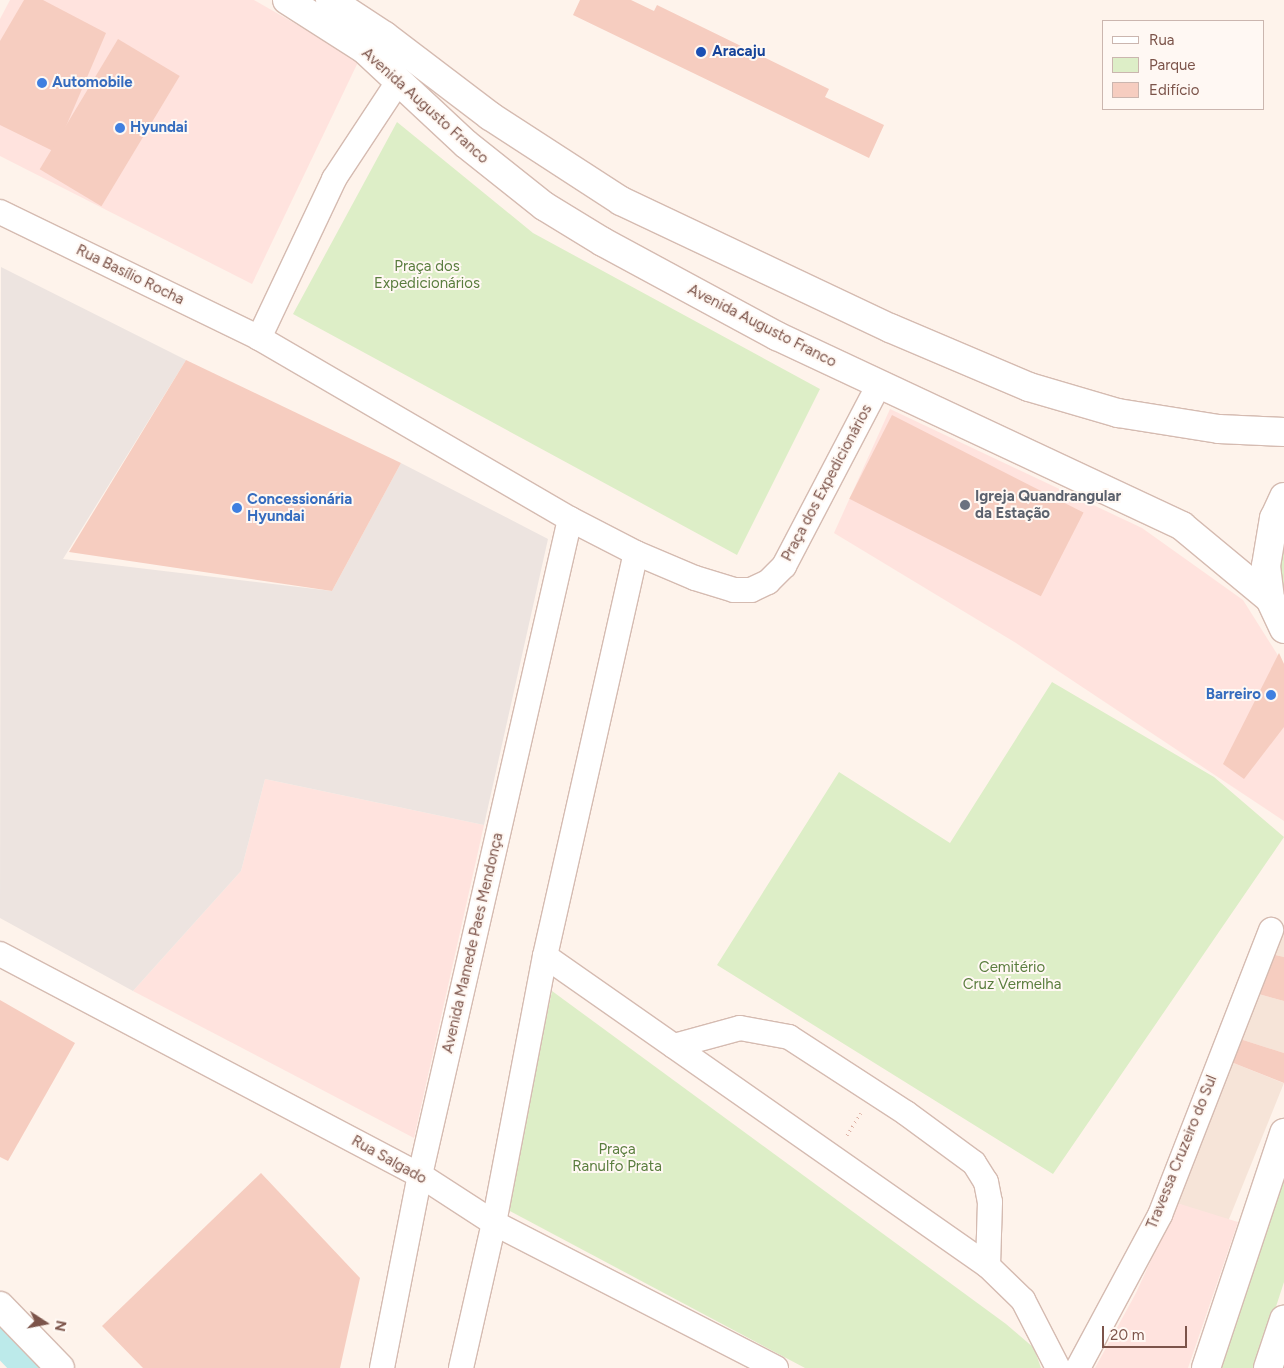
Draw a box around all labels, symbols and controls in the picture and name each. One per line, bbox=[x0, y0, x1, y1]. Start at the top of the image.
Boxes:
legend bbox=[1102, 20, 1264, 110]
text: Rua bbox=[1149, 31, 1174, 49]
place label: Aracaju bbox=[712, 43, 765, 61]
street label: Avenida Augusto Franco bbox=[358, 44, 492, 168]
marker: Aracaju bbox=[694, 45, 708, 59]
text: Parque bbox=[1149, 56, 1196, 74]
place label: Automobile bbox=[52, 74, 133, 92]
marker: Automobile bbox=[36, 77, 48, 89]
text: Edifício bbox=[1149, 81, 1199, 99]
place label: Hyundai bbox=[130, 119, 188, 137]
marker: Hyundai bbox=[114, 122, 126, 134]
street label: Rua Basílio Rocha bbox=[73, 241, 187, 309]
park label: Praça dos Expedicionários bbox=[374, 257, 480, 292]
street label: Avenida Augusto Franco bbox=[685, 281, 839, 371]
street label: Praça dos Expedicionários bbox=[778, 402, 876, 564]
place label: Igreja Quandrangular da Estação bbox=[975, 487, 1121, 522]
place label: Concessionária Hyundai bbox=[247, 490, 352, 525]
marker: Igreja Quandrangular da Estação bbox=[959, 499, 971, 511]
marker: Concessionária Hyundai bbox=[231, 502, 243, 514]
place label: Barreiro bbox=[1206, 686, 1261, 704]
marker: Barreiro bbox=[1265, 689, 1277, 701]
street label: Avenida Mamede Paes Mendonça bbox=[439, 831, 507, 1055]
park label: Cemitério Cruz Vermelha bbox=[963, 958, 1061, 993]
street label: Travessa Cruzeiro do Sul bbox=[1143, 1073, 1221, 1231]
street label: Rua Salgado bbox=[348, 1132, 430, 1188]
park label: Praça Ranulfo Prata bbox=[572, 1140, 662, 1175]
north arrow bbox=[20, 1298, 70, 1348]
scale bar bbox=[1104, 1316, 1189, 1348]
text: N bbox=[51, 1319, 70, 1333]
text: 20 m bbox=[1110, 1326, 1144, 1344]

